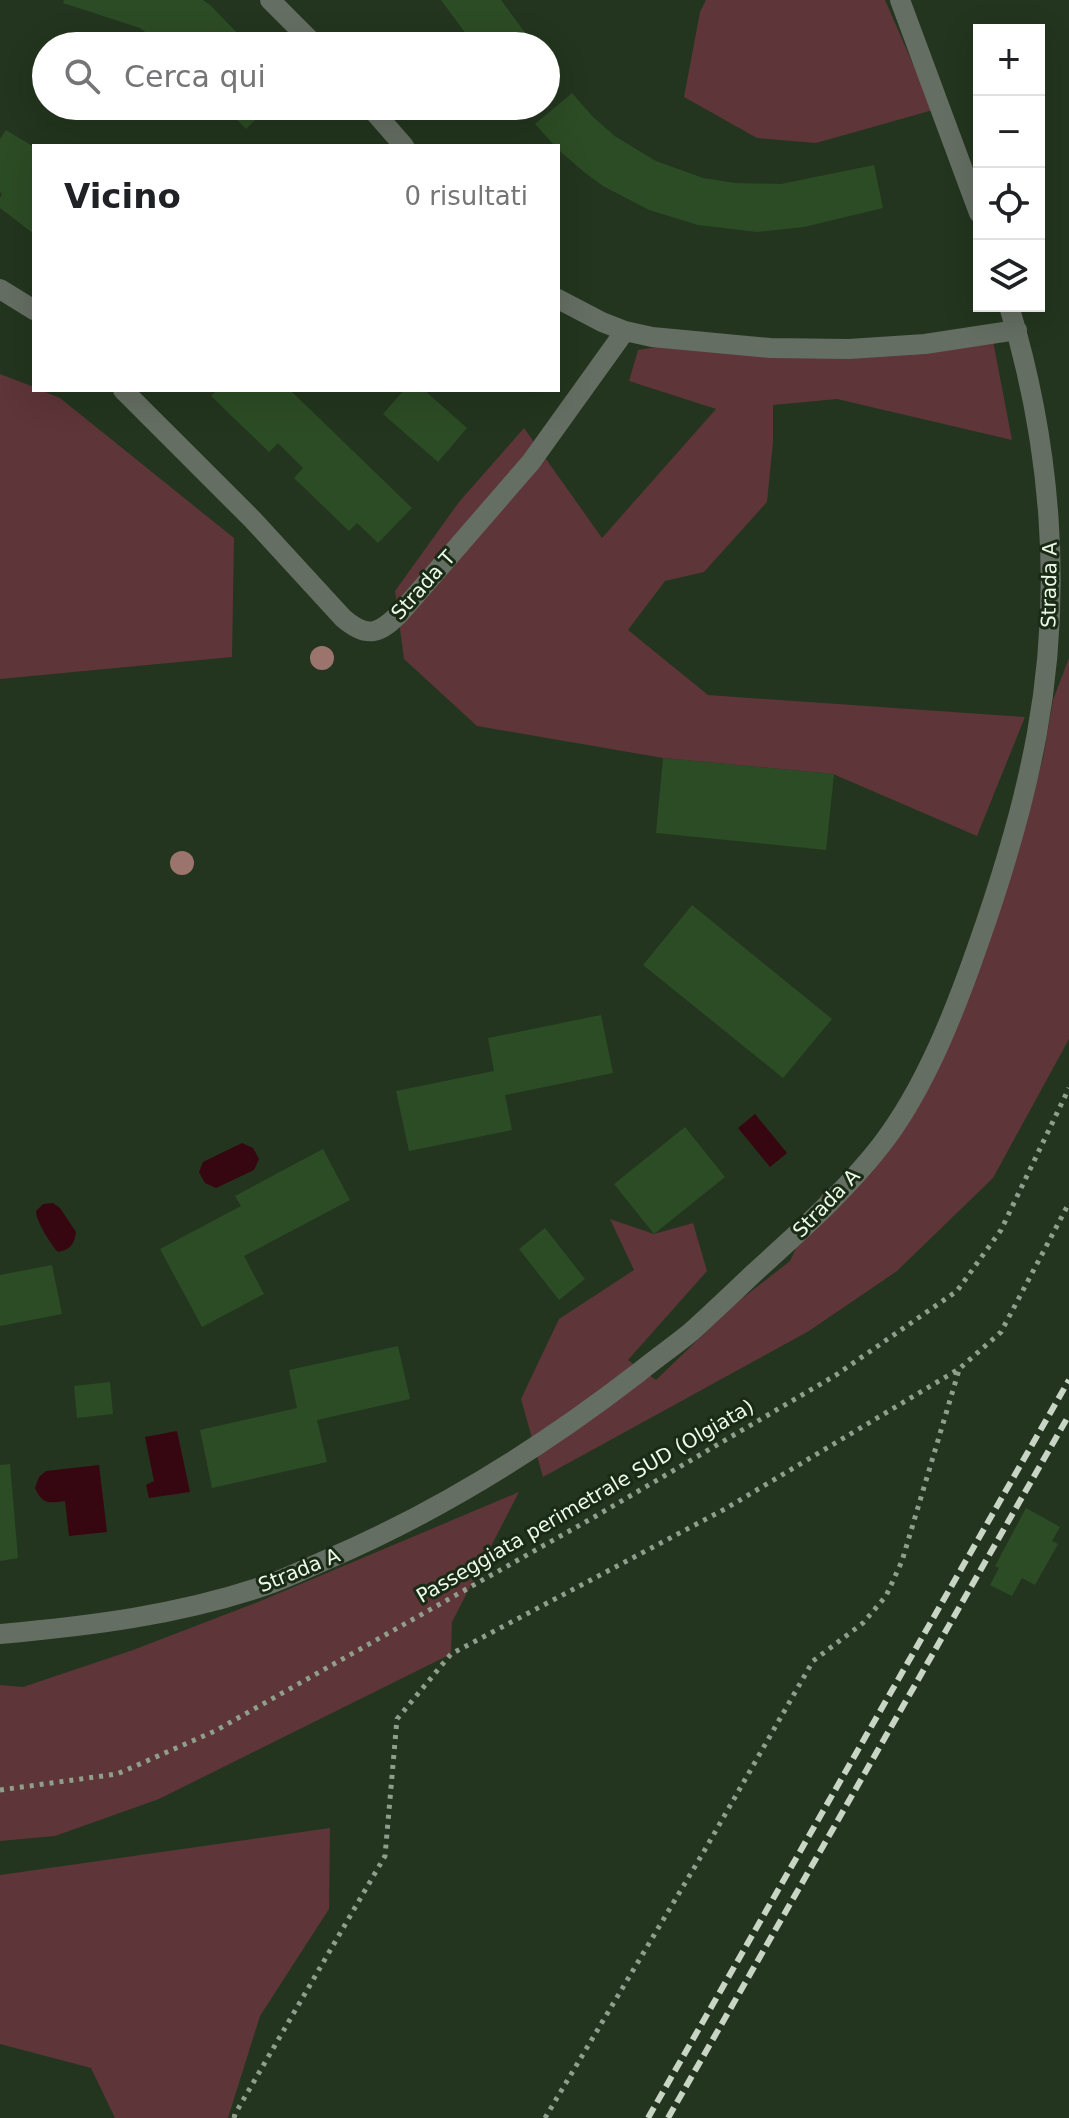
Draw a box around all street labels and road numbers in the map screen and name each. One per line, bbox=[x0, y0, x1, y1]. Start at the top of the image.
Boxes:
street label: Strada A bbox=[1036, 541, 1062, 628]
street label: Strada T bbox=[386, 545, 461, 624]
street label: Strada A bbox=[787, 1164, 865, 1242]
street label: Passeggiata perimetrale SUD (Olgiata) bbox=[412, 1394, 758, 1608]
street label: Strada A bbox=[255, 1543, 344, 1597]

